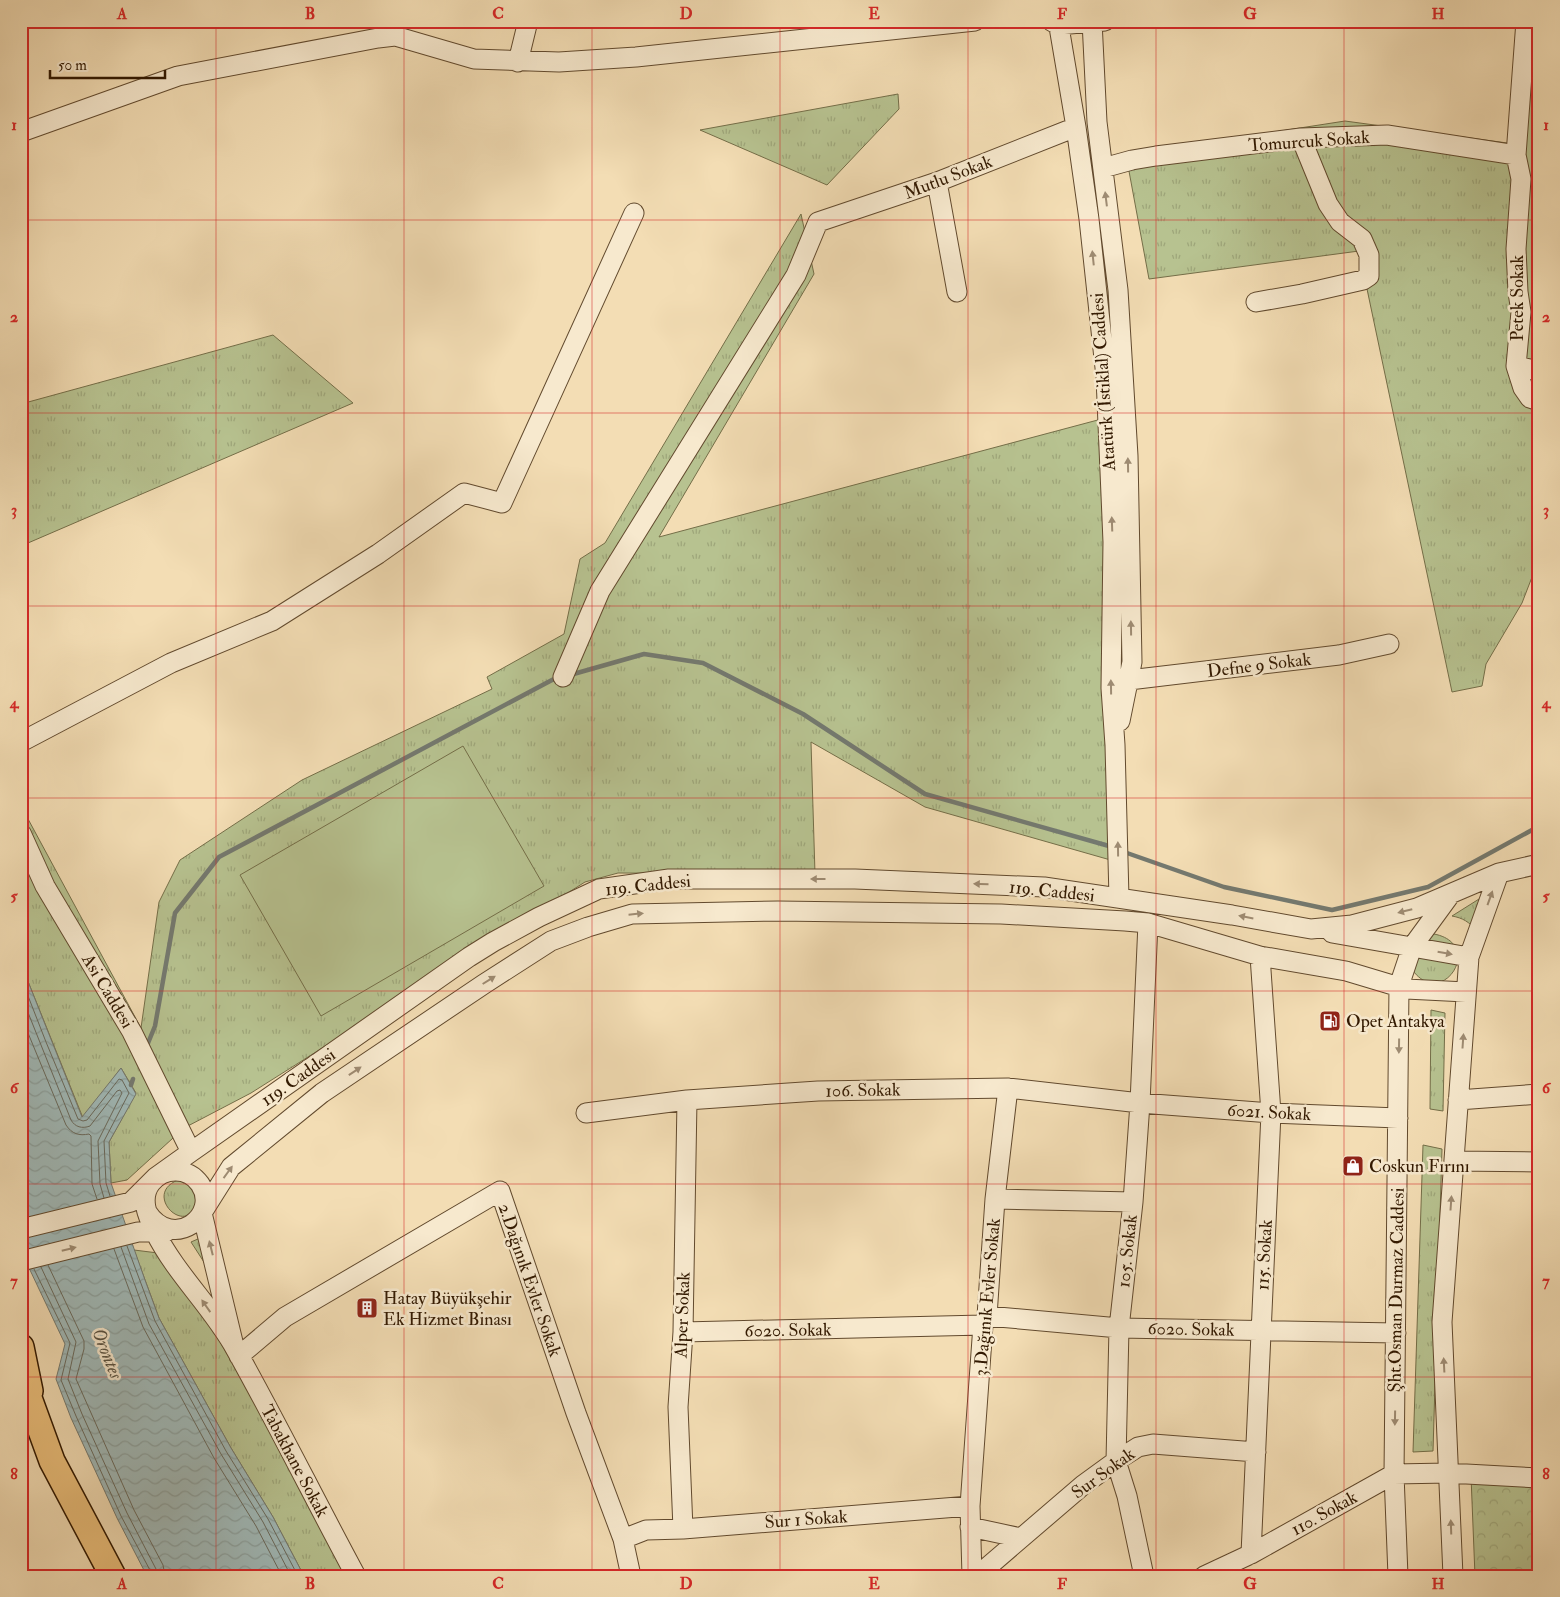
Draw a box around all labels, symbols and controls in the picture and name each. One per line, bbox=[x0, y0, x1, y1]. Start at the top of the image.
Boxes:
text: A bbox=[116, 4, 128, 24]
text: B bbox=[305, 4, 315, 24]
text: C bbox=[492, 4, 504, 24]
text: D bbox=[679, 4, 693, 24]
text: E bbox=[868, 4, 880, 24]
text: F bbox=[1057, 4, 1067, 24]
text: G bbox=[1243, 4, 1257, 24]
text: H bbox=[1431, 4, 1445, 24]
scale bar bbox=[50, 48, 165, 80]
text: 50 m bbox=[58, 56, 87, 75]
text: 1 bbox=[11, 115, 17, 135]
text: 1 bbox=[1543, 115, 1549, 135]
street label: Tomurcuk Sokak bbox=[1248, 126, 1371, 157]
street label: Mutlu Sokak bbox=[901, 150, 996, 205]
one-way arrow bbox=[1102, 190, 1110, 206]
one-way arrow bbox=[1089, 250, 1097, 266]
street label: Petek Sokak bbox=[1506, 254, 1529, 341]
street label: Atatürk (İstiklal) Caddesi bbox=[1086, 292, 1121, 473]
text: 2 bbox=[10, 307, 18, 327]
text: 2 bbox=[1542, 307, 1550, 327]
one-way arrow bbox=[1124, 457, 1132, 473]
text: 3 bbox=[11, 500, 17, 520]
text: 3 bbox=[1543, 500, 1549, 520]
one-way arrow bbox=[1108, 516, 1116, 532]
one-way arrow bbox=[1127, 619, 1135, 635]
street label: Defne 9 Sokak bbox=[1206, 648, 1313, 683]
one-way arrow bbox=[1107, 679, 1115, 695]
text: 4 bbox=[9, 693, 20, 713]
text: 4 bbox=[1541, 693, 1552, 713]
one-way arrow bbox=[1114, 841, 1122, 857]
street label: 119. Caddesi bbox=[604, 870, 692, 901]
one-way arrow bbox=[810, 875, 826, 883]
street label: 119. Caddesi bbox=[1008, 876, 1096, 907]
one-way arrow bbox=[972, 880, 988, 888]
text: 5 bbox=[10, 886, 18, 906]
text: 5 bbox=[1542, 886, 1550, 906]
one-way arrow bbox=[1487, 891, 1494, 906]
one-way arrow bbox=[1398, 908, 1413, 916]
one-way arrow bbox=[629, 910, 645, 918]
one-way arrow bbox=[1238, 913, 1254, 921]
street label: Asi Caddesi bbox=[76, 949, 139, 1033]
one-way arrow bbox=[1437, 949, 1453, 957]
one-way arrow bbox=[483, 975, 496, 985]
fuel station icon: Opet Antakya bbox=[1318, 1009, 1342, 1033]
place label: Opet Antakya bbox=[1346, 1010, 1445, 1033]
one-way arrow bbox=[1459, 1032, 1467, 1048]
one-way arrow bbox=[1395, 1038, 1403, 1054]
street label: 119. Caddesi bbox=[256, 1043, 340, 1111]
one-way arrow bbox=[348, 1066, 362, 1076]
text: 6 bbox=[10, 1078, 20, 1098]
street label: 106. Sokak bbox=[825, 1078, 901, 1103]
text: 6 bbox=[1542, 1078, 1552, 1098]
street label: 6021. Sokak bbox=[1226, 1099, 1312, 1126]
shop icon: Coskun Fırını bbox=[1341, 1154, 1365, 1178]
place label: Coskun Fırını bbox=[1369, 1155, 1470, 1178]
one-way arrow bbox=[223, 1165, 233, 1179]
street label: Şht.Osman Durmaz Caddesi bbox=[1383, 1187, 1410, 1393]
one-way arrow bbox=[1447, 1194, 1455, 1210]
street label: 2.Dağınık Evler Sokak bbox=[492, 1200, 567, 1360]
street label: 105. Sokak bbox=[1112, 1213, 1143, 1289]
street label: 3.Dağınık Evler Sokak bbox=[969, 1217, 1006, 1377]
street label: 115. Sokak bbox=[1251, 1219, 1278, 1291]
one-way arrow bbox=[207, 1240, 215, 1255]
one-way arrow bbox=[61, 1245, 76, 1253]
text: 7 bbox=[10, 1271, 18, 1291]
street label: Alper Sokak bbox=[669, 1271, 696, 1360]
text: 7 bbox=[1542, 1271, 1550, 1291]
place label: Hatay Büyükşehir Ek Hizmet Binası bbox=[383, 1287, 512, 1331]
building icon: Hatay Büyükşehir Ek Hizmet Binası bbox=[355, 1296, 379, 1320]
one-way arrow bbox=[201, 1300, 211, 1313]
street label: 6020. Sokak bbox=[1147, 1317, 1235, 1342]
street label: 6020. Sokak bbox=[744, 1318, 832, 1343]
water label: Orontes bbox=[86, 1324, 128, 1383]
one-way arrow bbox=[1439, 1356, 1447, 1372]
street label: Tabakhane Sokak bbox=[255, 1401, 334, 1522]
one-way arrow bbox=[1391, 1411, 1399, 1427]
street label: Sur Sokak bbox=[1067, 1442, 1140, 1504]
text: 8 bbox=[10, 1464, 18, 1484]
text: 8 bbox=[1542, 1464, 1550, 1484]
street label: 110. Sokak bbox=[1287, 1486, 1362, 1541]
street label: Sur 1 Sokak bbox=[764, 1505, 849, 1534]
one-way arrow bbox=[1446, 1519, 1454, 1535]
text: A bbox=[116, 1574, 128, 1594]
text: B bbox=[305, 1574, 315, 1594]
text: C bbox=[492, 1574, 504, 1594]
text: D bbox=[679, 1574, 693, 1594]
text: E bbox=[868, 1574, 880, 1594]
text: F bbox=[1057, 1574, 1067, 1594]
text: G bbox=[1243, 1574, 1257, 1594]
text: H bbox=[1431, 1574, 1445, 1594]

